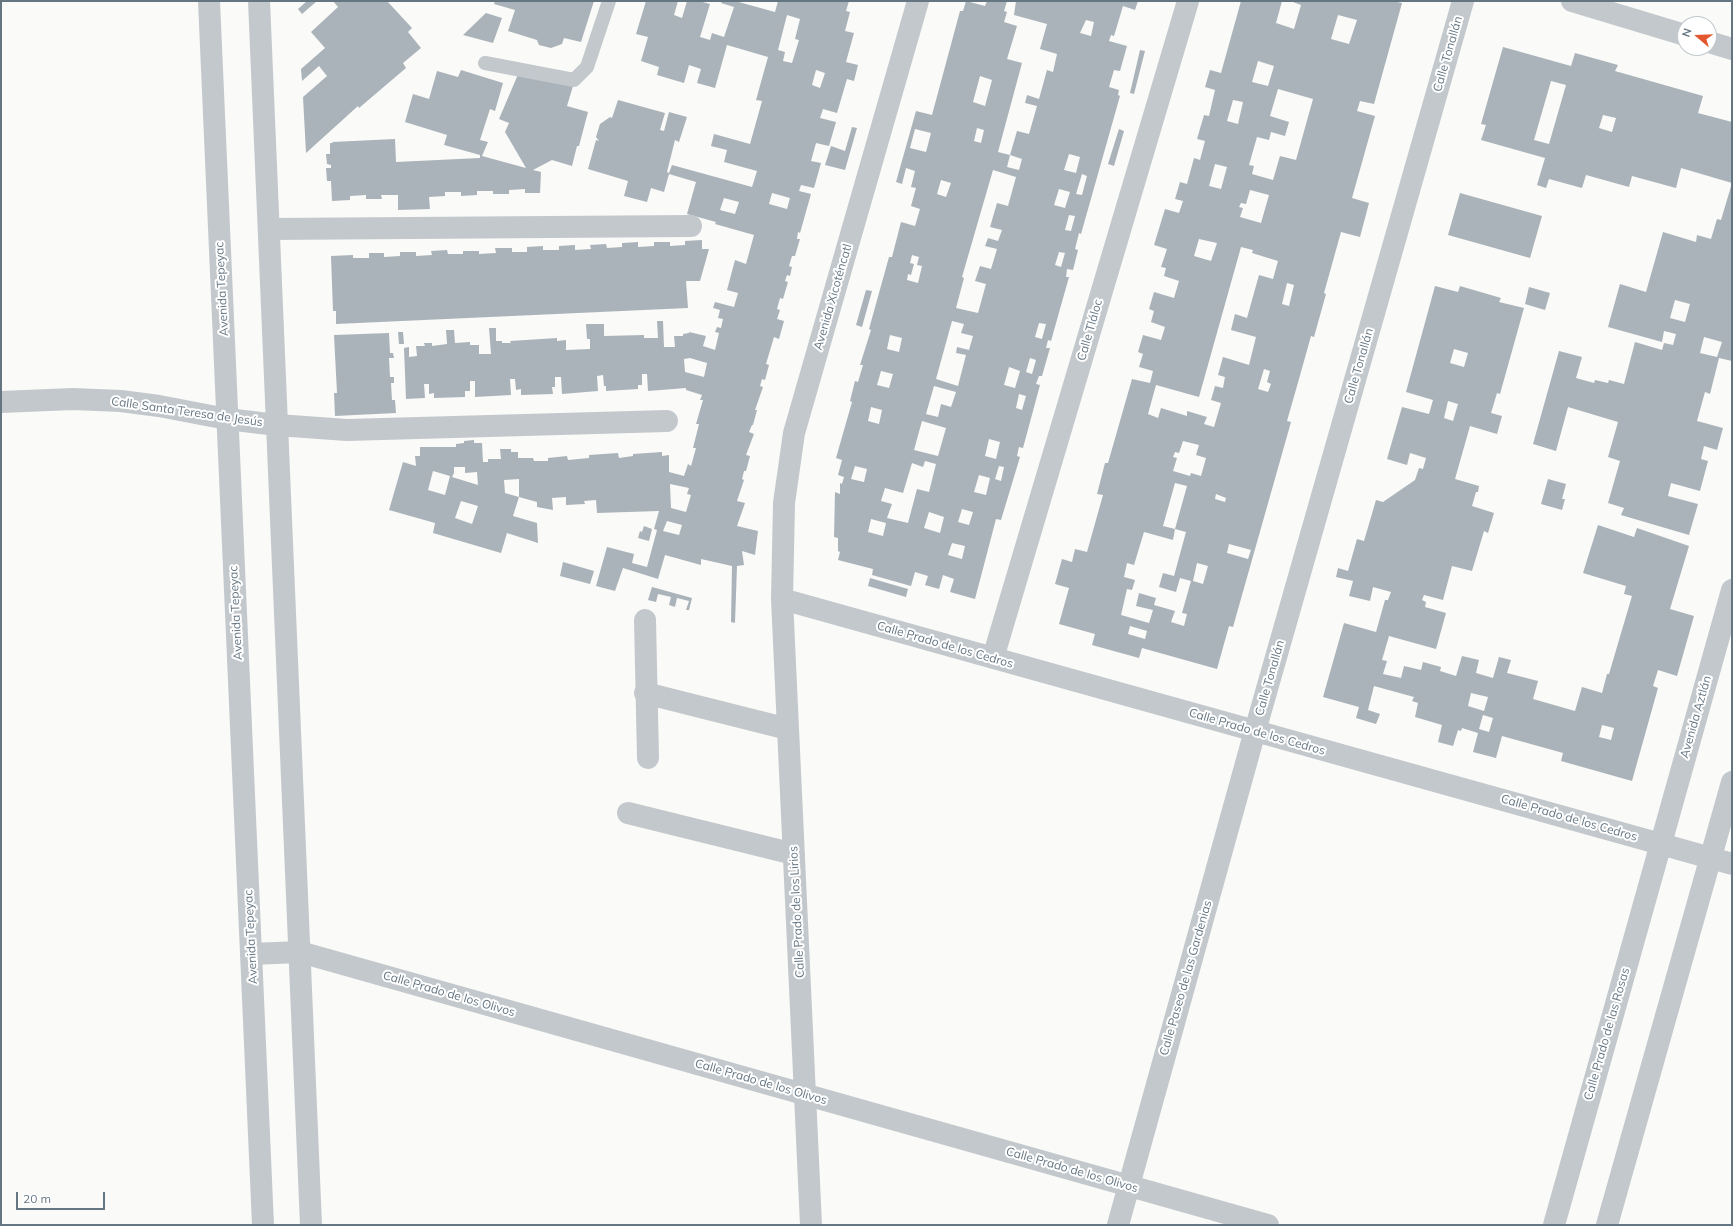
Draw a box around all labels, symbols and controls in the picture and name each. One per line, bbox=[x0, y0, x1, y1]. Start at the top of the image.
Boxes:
street label: Calle Tonallán bbox=[1430, 15, 1466, 93]
north arrow bbox=[1677, 16, 1717, 56]
text: N bbox=[1679, 26, 1695, 39]
street label: Avenida Tepeyac bbox=[212, 241, 232, 337]
street label: Avenida Xicoténcatl bbox=[811, 242, 855, 352]
street label: Calle Tláloc bbox=[1074, 297, 1106, 363]
street label: Calle Tonallán bbox=[1341, 327, 1377, 405]
street label: Calle Santa Teresa de Jesús bbox=[110, 394, 264, 430]
street label: Avenida Tepeyac bbox=[226, 565, 246, 661]
street label: Calle Prado de los Cedros bbox=[875, 619, 1015, 671]
street label: Calle Tonallán bbox=[1252, 639, 1288, 717]
street label: Avenida Aztlán bbox=[1677, 674, 1715, 760]
street label: Calle Prado de los Cedros bbox=[1187, 706, 1327, 758]
street label: Calle Prado de los Cedros bbox=[1499, 792, 1639, 844]
street label: Calle Prado de los Lirios bbox=[786, 846, 808, 978]
street label: Avenida Tepeyac bbox=[241, 889, 261, 985]
street label: Calle Paseo de las Gardenias bbox=[1157, 899, 1215, 1057]
street label: Calle Prado de las Rosas bbox=[1581, 966, 1633, 1102]
street label: Calle Prado de los Olivos bbox=[381, 968, 517, 1020]
street label: Calle Prado de los Olivos bbox=[693, 1056, 829, 1108]
street label: Calle Prado de los Olivos bbox=[1004, 1144, 1140, 1196]
scale bar bbox=[18, 1184, 107, 1210]
text: 20 m bbox=[23, 1191, 51, 1206]

